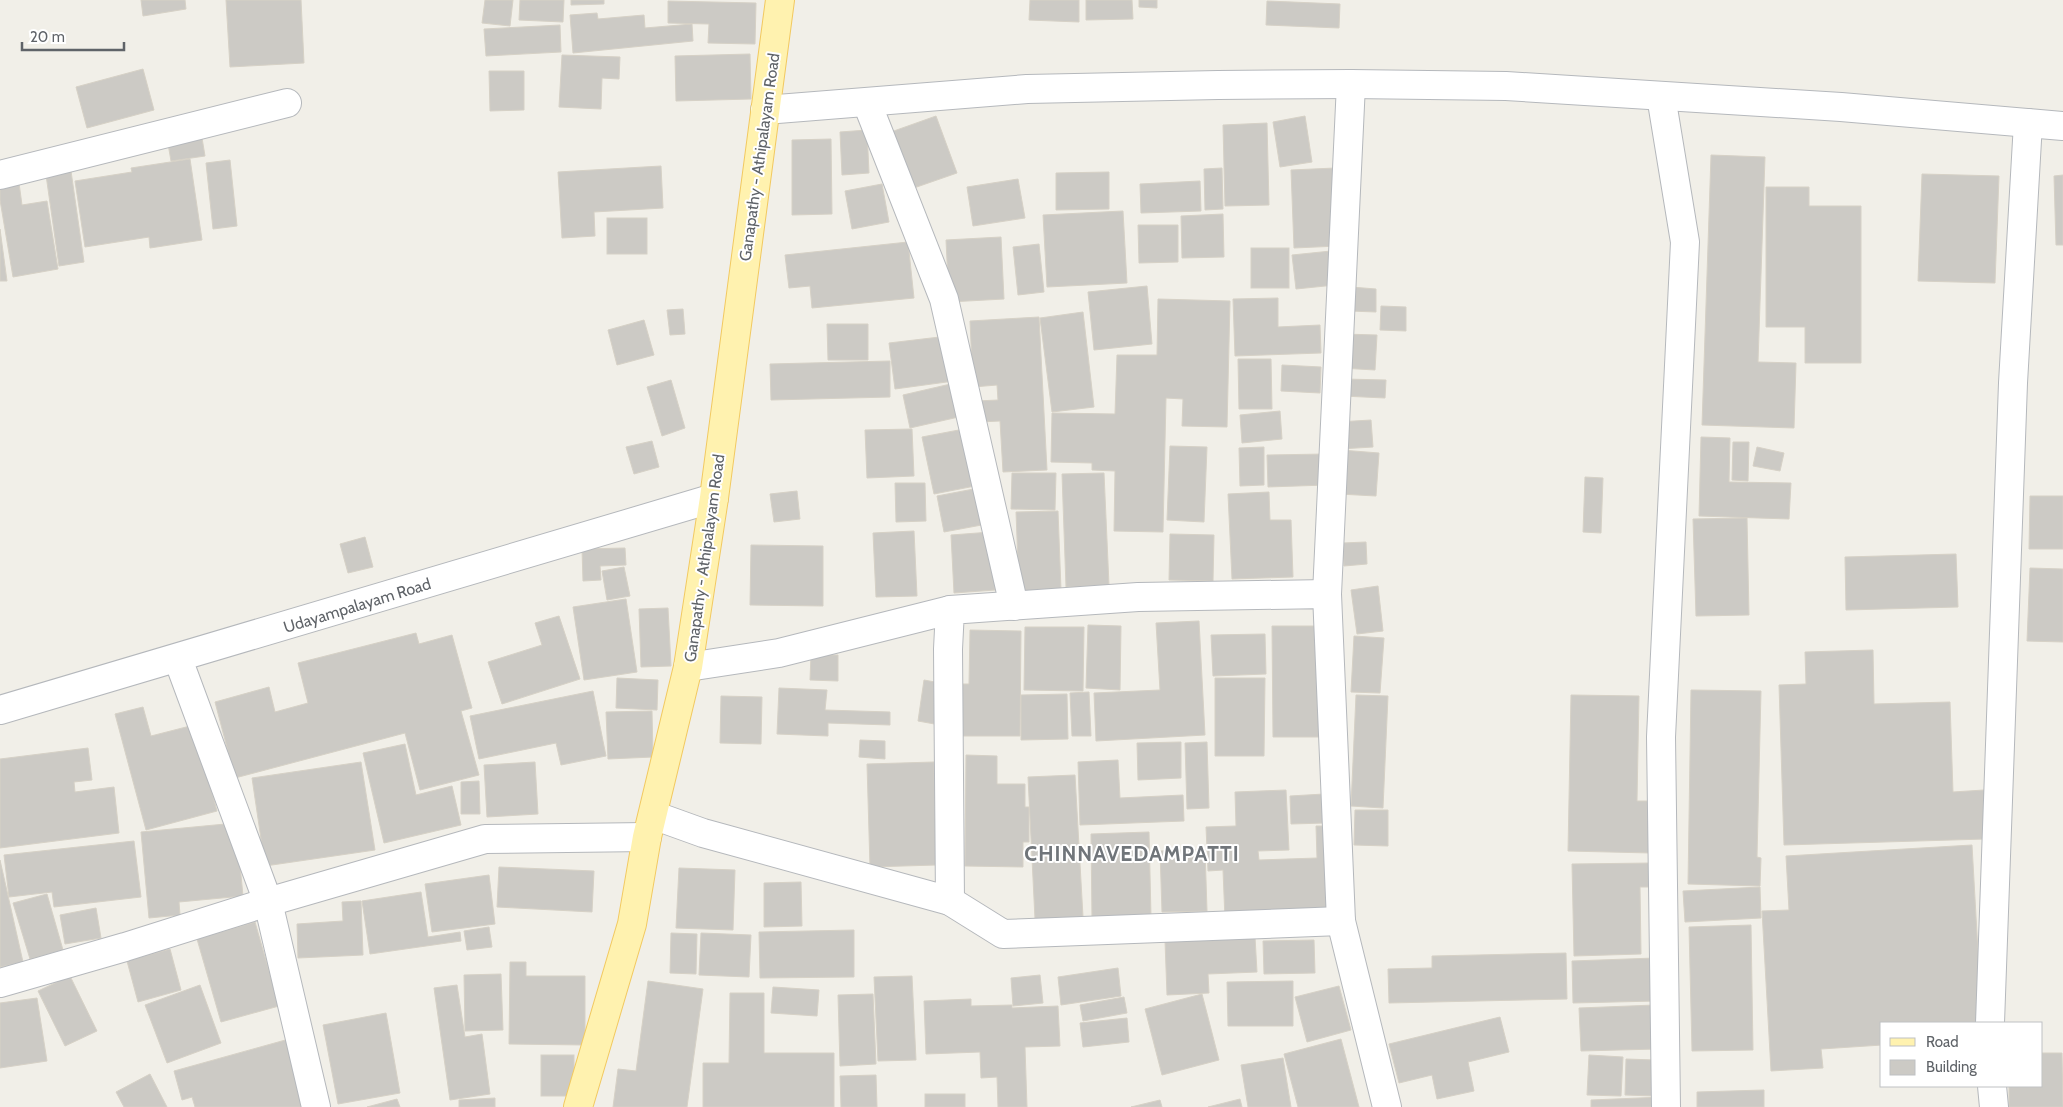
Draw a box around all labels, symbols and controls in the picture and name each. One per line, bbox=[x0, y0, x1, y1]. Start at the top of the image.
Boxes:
scale bar bbox=[22, 20, 125, 52]
text: 20 m bbox=[30, 28, 65, 46]
street label: Ganapathy - Athipalayam Road bbox=[735, 52, 784, 262]
street label: Ganapathy - Athipalayam Road bbox=[680, 453, 729, 663]
street label: Udayampalayam Road bbox=[281, 574, 433, 637]
district label: CHINNAVEDAMPATTI bbox=[1024, 841, 1240, 866]
legend bbox=[1880, 1022, 2043, 1087]
text: Road bbox=[1926, 1033, 1959, 1051]
text: Building bbox=[1926, 1058, 1977, 1076]

